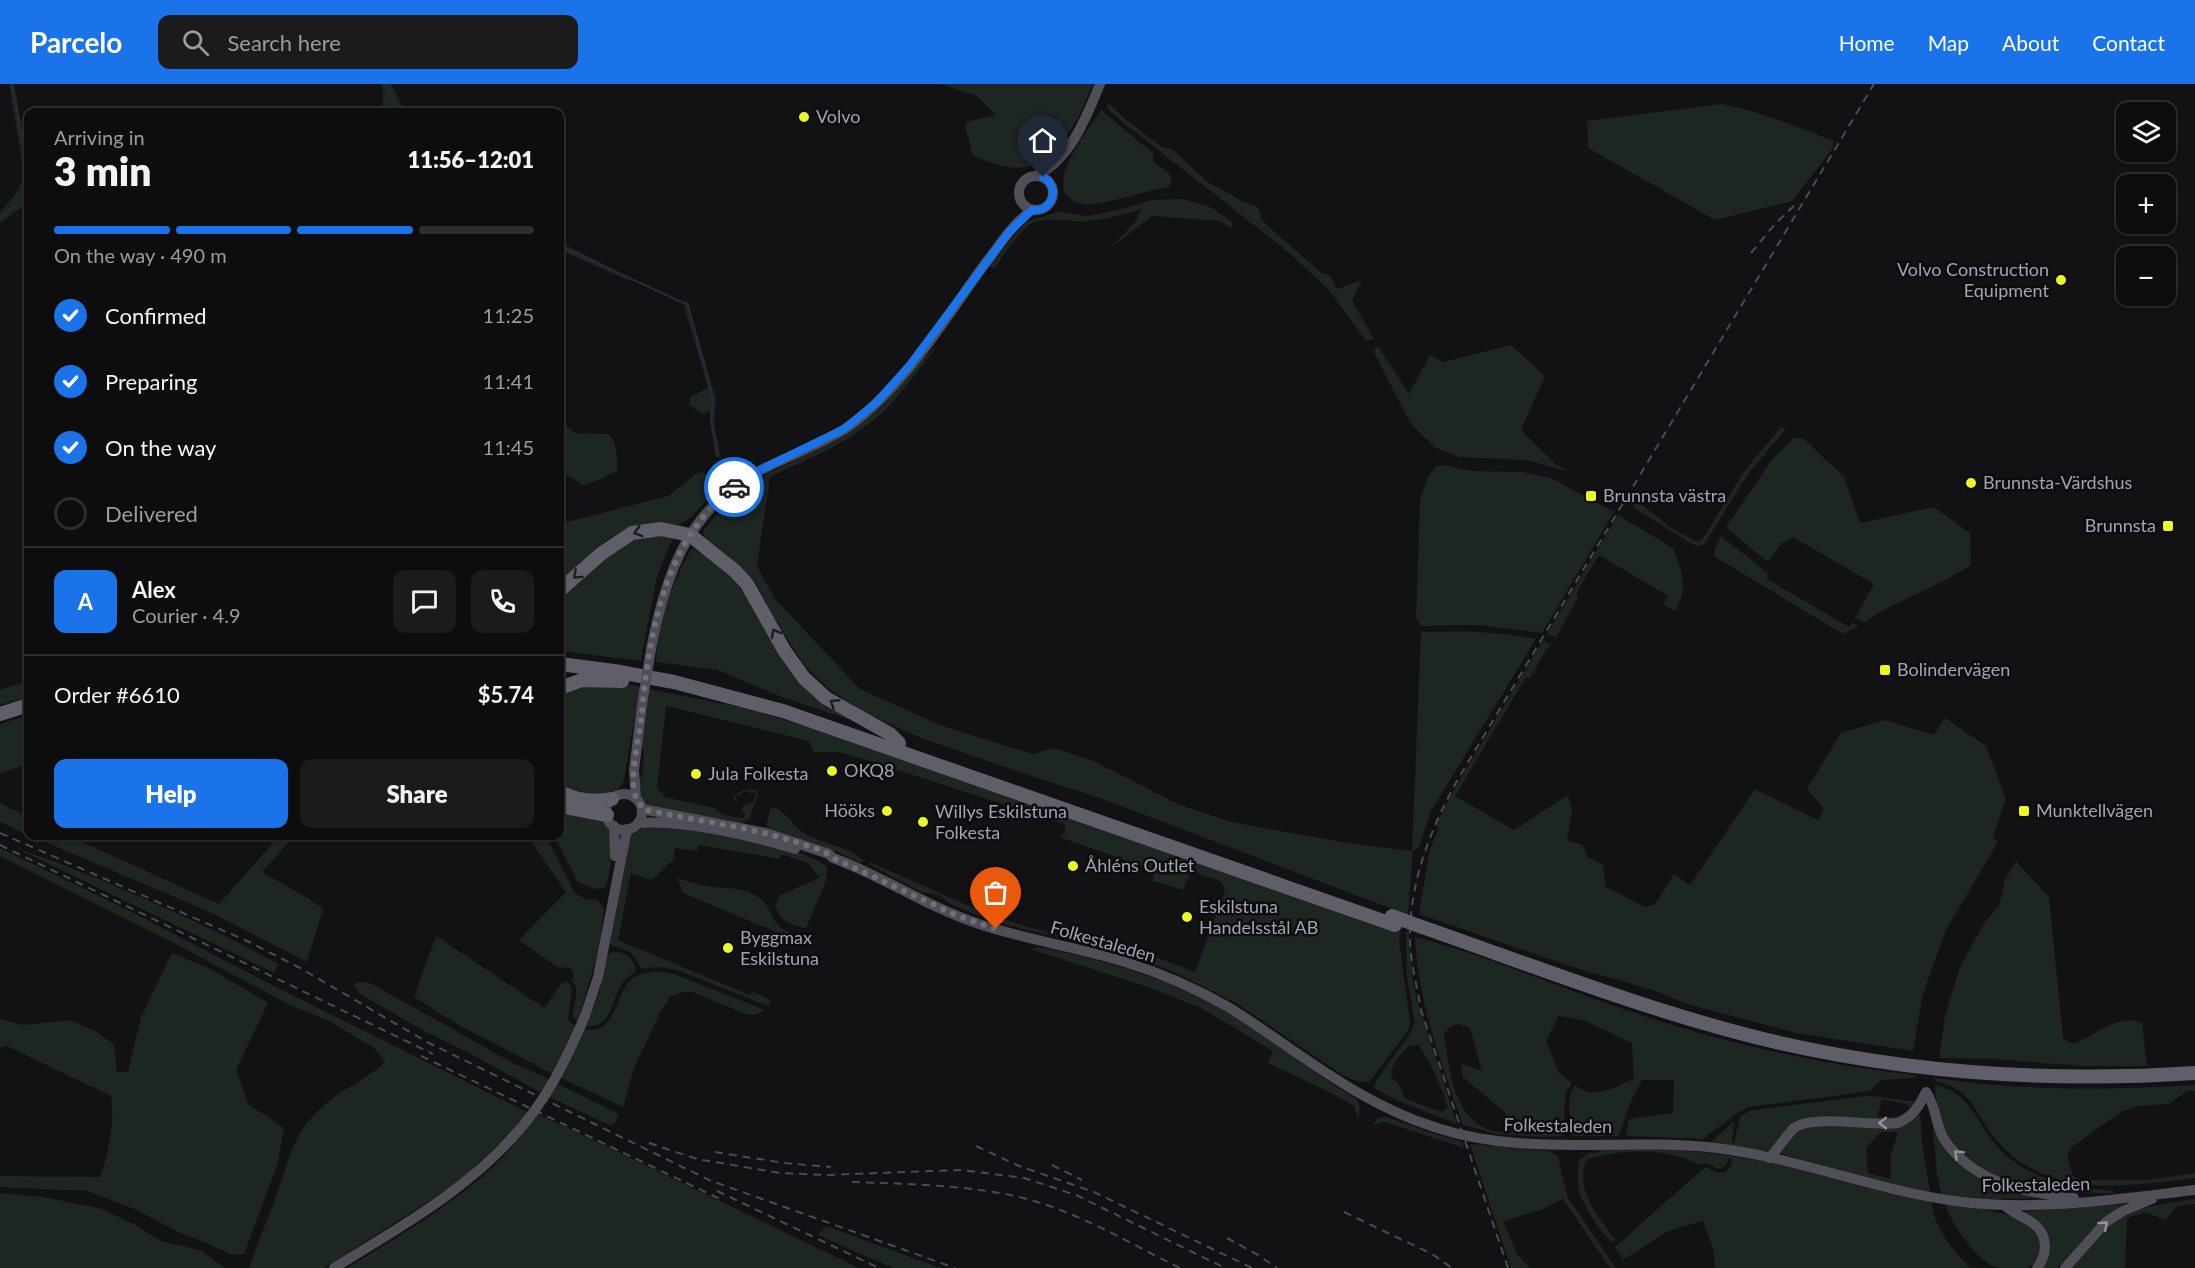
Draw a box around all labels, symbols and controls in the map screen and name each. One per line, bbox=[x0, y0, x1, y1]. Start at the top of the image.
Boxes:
search box bbox=[158, 15, 578, 69]
text: Parcelo bbox=[30, 25, 122, 59]
icon: search bbox=[179, 26, 212, 59]
text: Search here bbox=[227, 29, 341, 56]
text: Home bbox=[1839, 30, 1895, 55]
text: Map bbox=[1928, 30, 1969, 55]
text: About bbox=[2002, 30, 2059, 55]
text: Contact bbox=[2092, 30, 2165, 55]
map controls bbox=[2116, 102, 2176, 306]
button: layers bbox=[2116, 102, 2176, 162]
place label: Volvo bbox=[816, 105, 861, 127]
marker: Volvo bbox=[797, 110, 811, 124]
pin bbox=[1017, 115, 1068, 177]
icon: home bbox=[1026, 124, 1059, 157]
text: Arriving in bbox=[54, 125, 145, 149]
text: 11:56–12:01 bbox=[408, 146, 534, 173]
text: 3 min bbox=[54, 148, 151, 194]
button: + bbox=[2116, 174, 2176, 234]
text: On the way · 490 m bbox=[54, 243, 227, 267]
button: − bbox=[2116, 246, 2176, 306]
place label: Volvo Construction Equipment bbox=[1897, 258, 2050, 301]
marker: Volvo Construction Equipment bbox=[2054, 273, 2068, 287]
icon: check bbox=[54, 299, 87, 332]
text: Confirmed bbox=[105, 302, 207, 329]
text: 11:25 bbox=[483, 303, 534, 327]
icon: check bbox=[54, 365, 87, 398]
text: Preparing bbox=[105, 368, 197, 395]
text: 11:41 bbox=[483, 369, 534, 393]
icon: check bbox=[54, 431, 87, 464]
text: On the way bbox=[105, 434, 216, 461]
text: 11:45 bbox=[483, 435, 534, 459]
courier bbox=[704, 457, 764, 517]
icon: car bbox=[718, 471, 751, 504]
place label: Brunnsta-Värdshus bbox=[1983, 471, 2133, 493]
marker: Brunnsta-Värdshus bbox=[1964, 476, 1978, 490]
place label: Brunnsta västra bbox=[1603, 484, 1726, 506]
marker: Brunnsta västra bbox=[1584, 489, 1598, 503]
text: Delivered bbox=[105, 500, 198, 527]
place label: Brunnsta bbox=[2085, 514, 2156, 536]
marker: Brunnsta bbox=[2161, 519, 2175, 533]
one-way arrow bbox=[633, 525, 644, 537]
one-way arrow bbox=[573, 568, 584, 579]
button: chat bbox=[393, 570, 456, 633]
button: phone bbox=[471, 570, 534, 633]
text: Alex bbox=[132, 576, 176, 603]
text: A bbox=[78, 588, 93, 615]
text: Courier · 4.9 bbox=[132, 603, 241, 627]
one-way arrow bbox=[771, 629, 782, 640]
place label: Bolindervägen bbox=[1897, 658, 2010, 680]
marker: Bolindervägen bbox=[1878, 663, 1892, 677]
text: Order #6610 bbox=[54, 681, 180, 708]
text: $5.74 bbox=[478, 681, 534, 708]
one-way arrow bbox=[830, 699, 841, 710]
button: Help bbox=[54, 759, 288, 828]
button: Share bbox=[300, 759, 534, 828]
place label: OKQ8 bbox=[844, 759, 894, 781]
place label: Jula Folkesta bbox=[708, 762, 808, 784]
marker: OKQ8 bbox=[825, 764, 839, 778]
marker: Jula Folkesta bbox=[689, 767, 703, 781]
place label: Hööks bbox=[824, 799, 875, 821]
place label: Munktellvägen bbox=[2036, 799, 2153, 821]
place label: Willys Eskilstuna Folkesta bbox=[935, 800, 1067, 843]
marker: Hööks bbox=[880, 804, 894, 818]
marker: Munktellvägen bbox=[2017, 804, 2031, 818]
marker: Willys Eskilstuna Folkesta bbox=[916, 815, 930, 829]
place label: Åhléns Outlet bbox=[1085, 854, 1195, 876]
marker: Åhléns Outlet bbox=[1066, 859, 1080, 873]
pin bbox=[970, 867, 1021, 929]
icon: bag bbox=[979, 876, 1012, 909]
place label: Eskilstuna Handelsstål AB bbox=[1199, 895, 1318, 938]
marker: Eskilstuna Handelsstål AB bbox=[1180, 910, 1194, 924]
street label: Folkestaleden bbox=[1048, 916, 1158, 967]
place label: Byggmax Eskilstuna bbox=[740, 926, 819, 969]
marker: Byggmax Eskilstuna bbox=[721, 941, 735, 955]
street label: Folkestaleden bbox=[1504, 1113, 1612, 1137]
one-way arrow bbox=[1879, 1117, 1888, 1129]
one-way arrow bbox=[1954, 1150, 1964, 1161]
street label: Folkestaleden bbox=[1982, 1172, 2090, 1196]
one-way arrow bbox=[2097, 1221, 2108, 1232]

